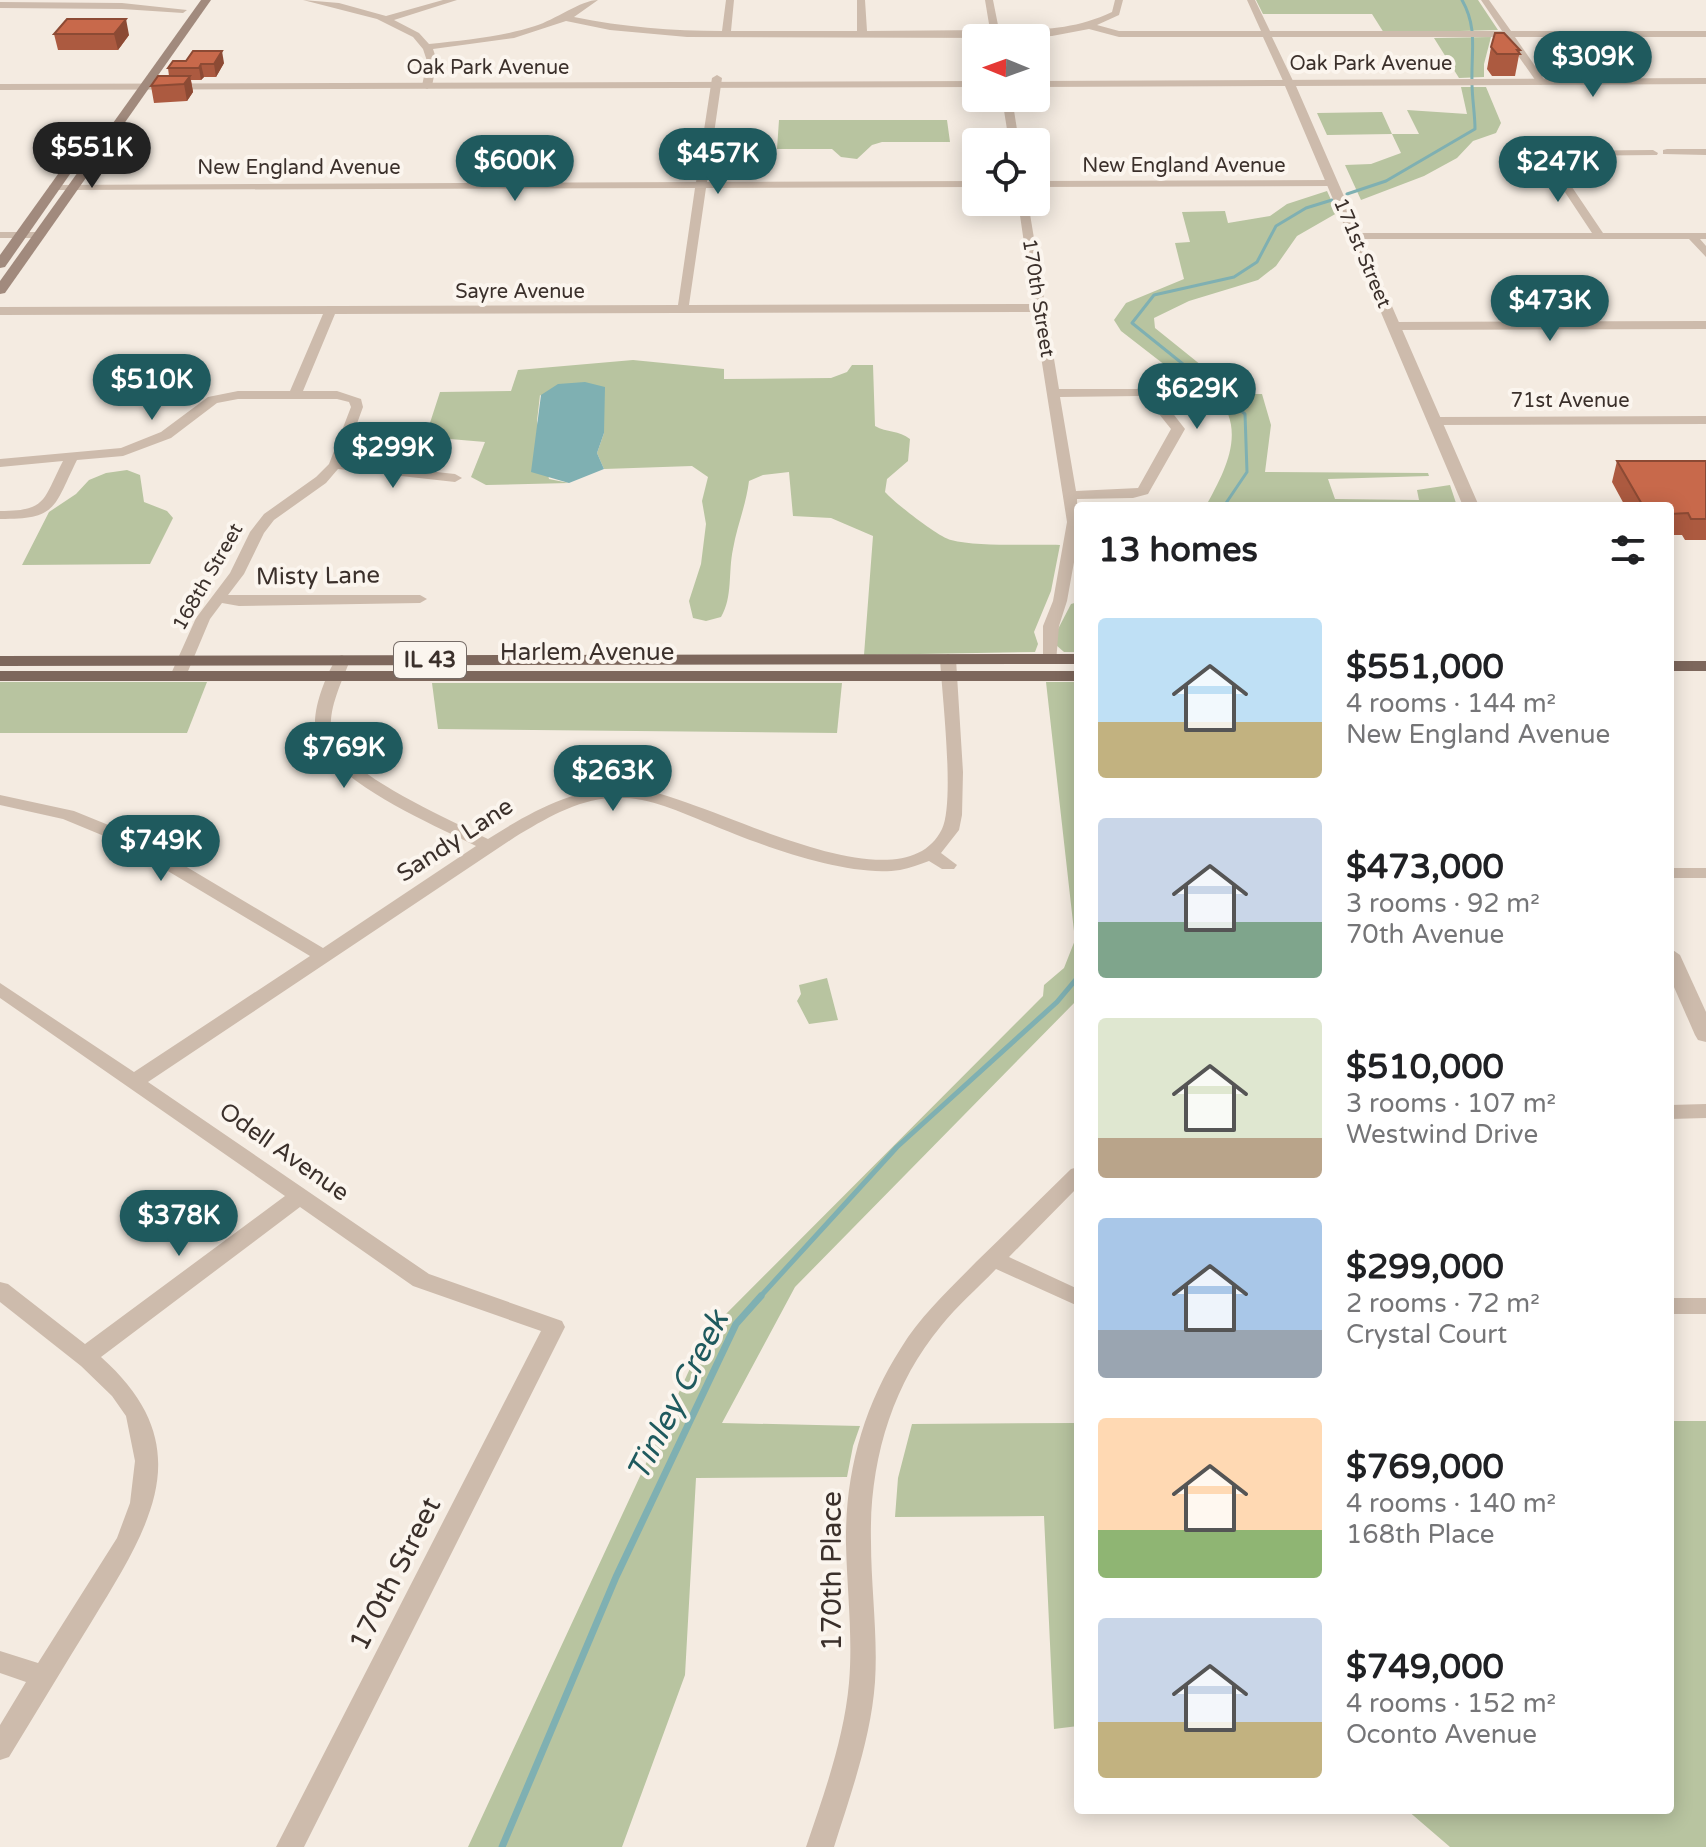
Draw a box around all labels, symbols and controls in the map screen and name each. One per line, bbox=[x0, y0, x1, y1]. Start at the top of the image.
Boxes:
north arrow bbox=[962, 24, 1050, 112]
map controls bbox=[962, 24, 1050, 216]
pin: $309K bbox=[1537, 31, 1649, 99]
text: $309K bbox=[1552, 41, 1634, 72]
street label: Oak Park Avenue bbox=[1290, 52, 1452, 76]
street label: Oak Park Avenue bbox=[407, 56, 569, 80]
pin: $551K bbox=[36, 122, 148, 190]
pin: $457K bbox=[662, 128, 774, 196]
button: locate bbox=[962, 128, 1050, 216]
text: $551K bbox=[51, 132, 133, 163]
pin: $600K bbox=[459, 135, 571, 203]
pin: $247K bbox=[1502, 136, 1614, 204]
text: $457K bbox=[677, 138, 759, 169]
text: $600K bbox=[474, 145, 556, 176]
text: $247K bbox=[1517, 146, 1599, 177]
street label: New England Avenue bbox=[1082, 154, 1286, 178]
street label: New England Avenue bbox=[197, 156, 401, 180]
street label: 171st Street bbox=[1328, 194, 1396, 312]
street label: 170th Street bbox=[1017, 237, 1059, 359]
pin: $473K bbox=[1494, 275, 1606, 343]
street label: Sayre Avenue bbox=[455, 280, 585, 304]
text: $473K bbox=[1509, 285, 1591, 316]
pin: $510K bbox=[96, 354, 208, 422]
pin: $629K bbox=[1141, 363, 1253, 431]
text: $510K bbox=[111, 364, 193, 395]
text: $629K bbox=[1156, 373, 1238, 404]
street label: 71st Avenue bbox=[1510, 389, 1630, 413]
pin: $299K bbox=[337, 422, 449, 490]
text: $299K bbox=[352, 432, 434, 463]
street label: 168th Street bbox=[168, 519, 249, 635]
icon: filters bbox=[1606, 528, 1650, 572]
text: 13 homes bbox=[1098, 530, 1258, 571]
street label: Misty Lane bbox=[256, 560, 380, 592]
street label: Harlem Avenue bbox=[500, 638, 674, 667]
road number: IL 43 bbox=[394, 642, 466, 678]
text: $551,000 bbox=[1346, 647, 1504, 688]
icon: home bbox=[1162, 650, 1258, 746]
text: 4 rooms · 144 m² bbox=[1346, 688, 1556, 719]
text: New England Avenue bbox=[1346, 719, 1610, 750]
pin: $769K bbox=[288, 722, 400, 790]
text: $769K bbox=[303, 732, 385, 763]
pin: $263K bbox=[557, 745, 669, 813]
text: $263K bbox=[572, 755, 654, 786]
street label: Sandy Lane bbox=[391, 792, 519, 888]
pin: $749K bbox=[105, 815, 217, 883]
text: $749K bbox=[120, 825, 202, 856]
text: $473,000 bbox=[1346, 847, 1504, 888]
icon: home bbox=[1162, 850, 1258, 946]
text: 3 rooms · 92 m² bbox=[1346, 888, 1540, 919]
text: 70th Avenue bbox=[1346, 919, 1504, 950]
text: $510,000 bbox=[1346, 1047, 1504, 1088]
icon: home bbox=[1162, 1050, 1258, 1146]
text: 3 rooms · 107 m² bbox=[1346, 1088, 1556, 1119]
street label: Odell Avenue bbox=[213, 1097, 355, 1207]
text: Westwind Drive bbox=[1346, 1119, 1538, 1150]
pin: $378K bbox=[123, 1190, 235, 1258]
text: $378K bbox=[138, 1200, 220, 1231]
text: $299,000 bbox=[1346, 1247, 1504, 1288]
icon: home bbox=[1162, 1250, 1258, 1346]
text: 2 rooms · 72 m² bbox=[1346, 1288, 1540, 1319]
water label: Tinley Creek bbox=[619, 1302, 738, 1487]
text: Crystal Court bbox=[1346, 1319, 1507, 1350]
text: $769,000 bbox=[1346, 1447, 1504, 1488]
icon: home bbox=[1162, 1450, 1258, 1546]
text: 4 rooms · 140 m² bbox=[1346, 1488, 1556, 1519]
street label: 170th Street bbox=[342, 1491, 448, 1656]
street label: 170th Place bbox=[815, 1491, 849, 1651]
text: 168th Place bbox=[1346, 1519, 1494, 1550]
text: $749,000 bbox=[1346, 1647, 1504, 1688]
icon: home bbox=[1162, 1650, 1258, 1746]
text: 4 rooms · 152 m² bbox=[1346, 1688, 1556, 1719]
text: Oconto Avenue bbox=[1346, 1719, 1537, 1750]

